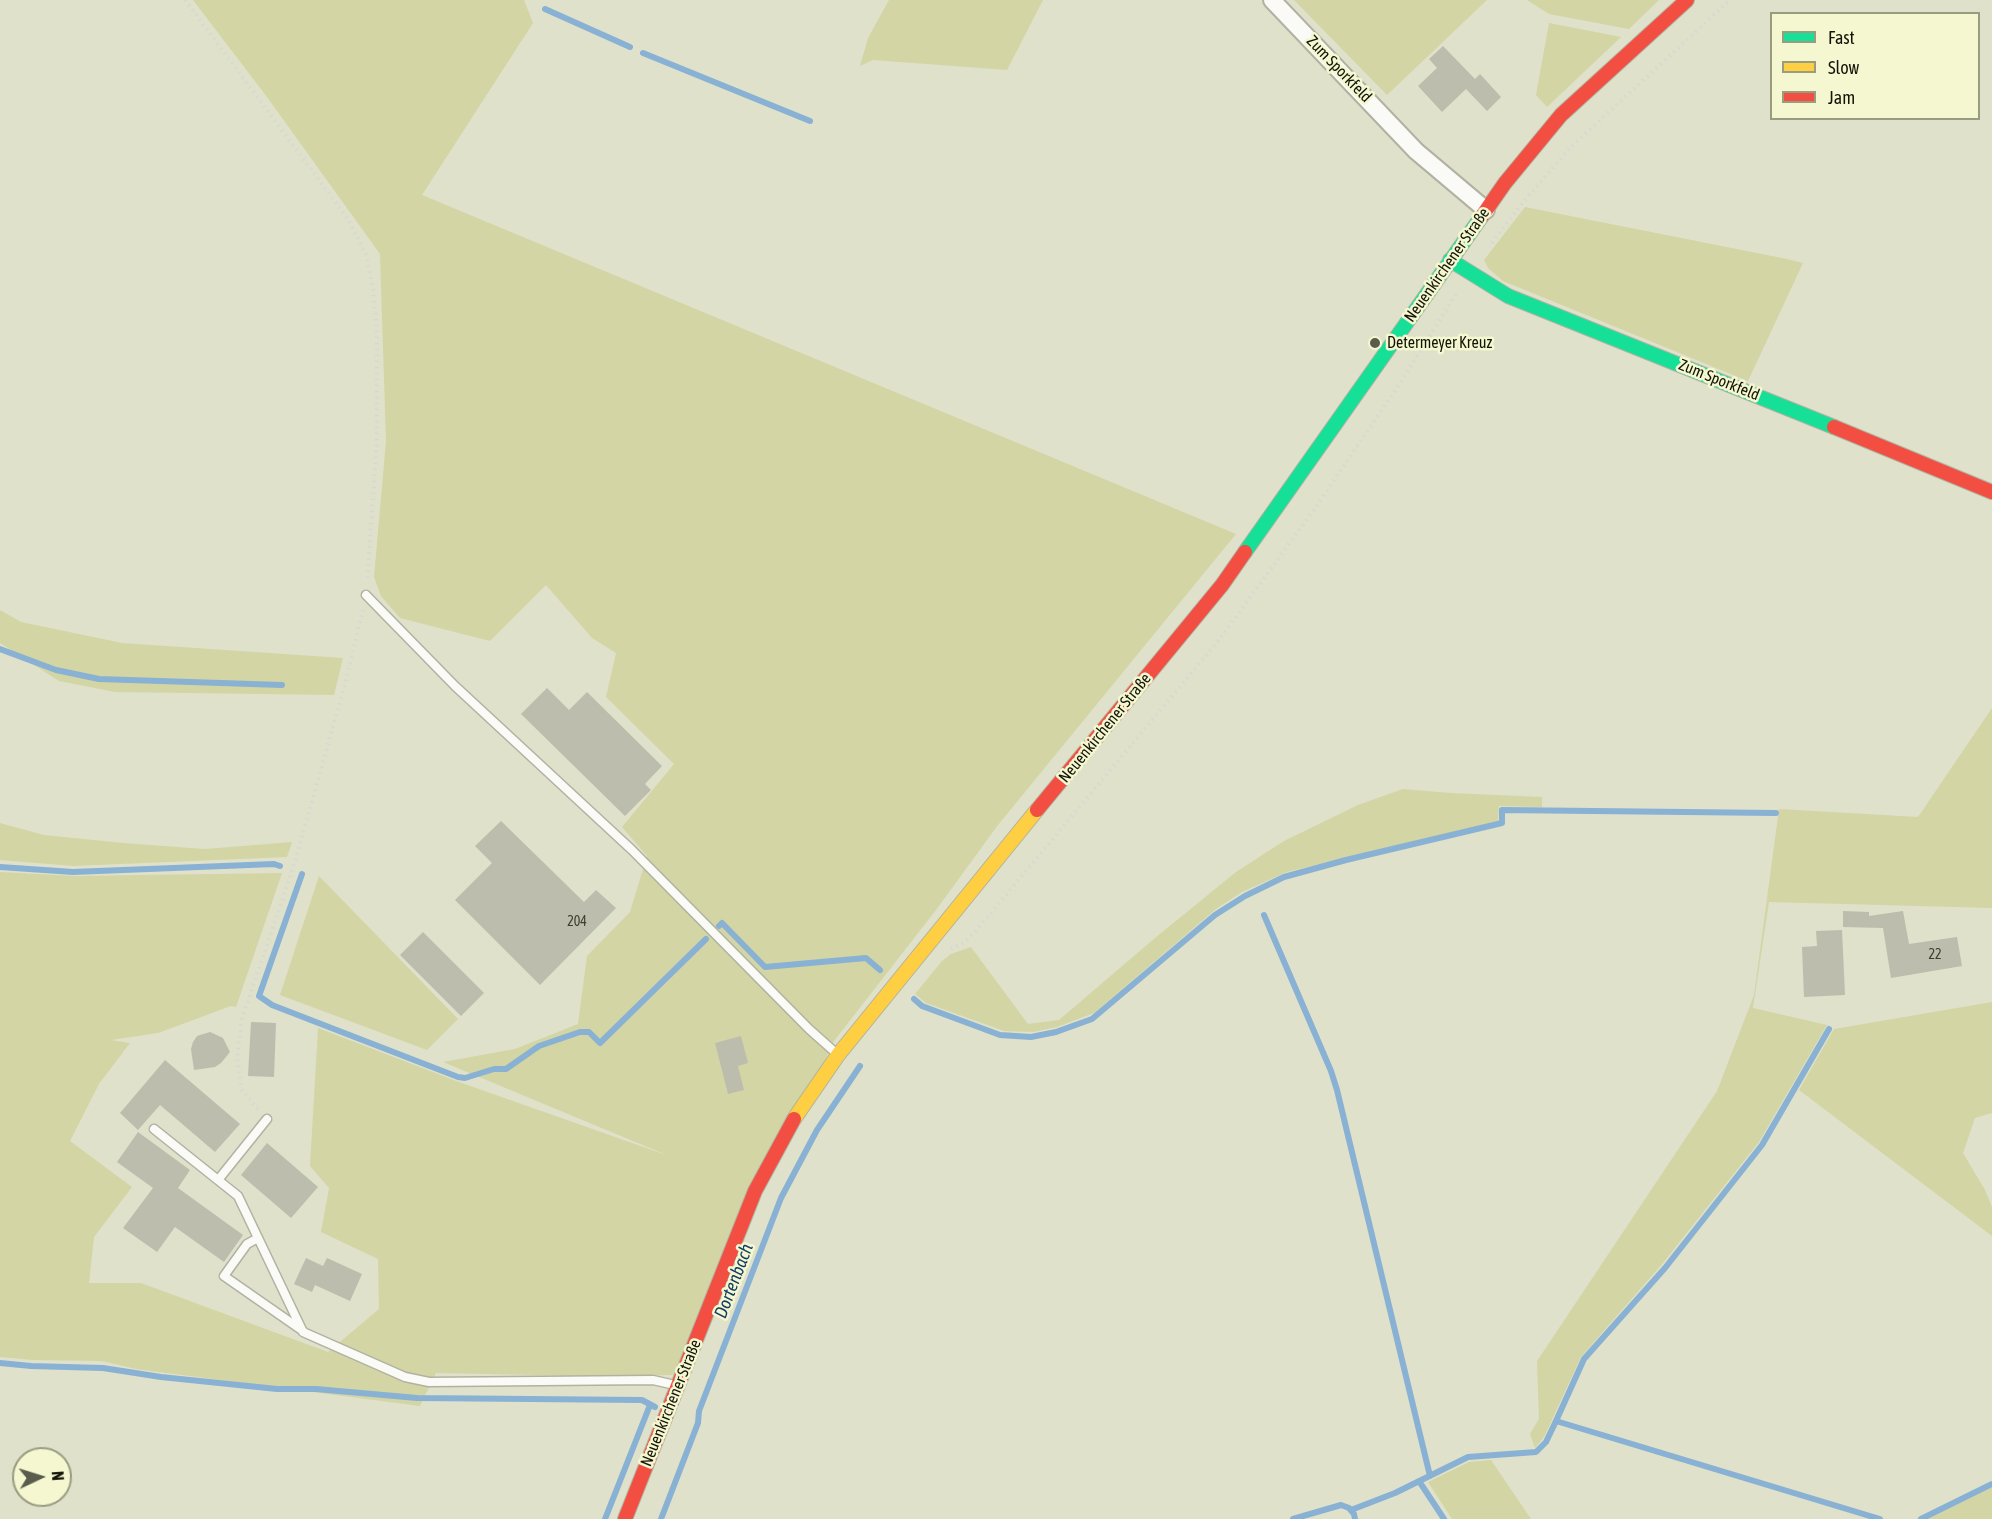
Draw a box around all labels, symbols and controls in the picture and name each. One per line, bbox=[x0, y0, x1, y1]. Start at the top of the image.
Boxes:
legend bbox=[1770, 12, 1980, 120]
text: Fast bbox=[1828, 27, 1855, 48]
street label: Zum Sporkfeld bbox=[1302, 32, 1376, 106]
text: Slow bbox=[1828, 57, 1859, 78]
text: Jam bbox=[1828, 87, 1855, 108]
street label: Neuenkirchener Straße bbox=[1400, 204, 1494, 326]
place label: Determeyer Kreuz bbox=[1387, 333, 1492, 353]
marker: Determeyer Kreuz bbox=[1368, 336, 1382, 350]
street label: Zum Sporkfeld bbox=[1676, 355, 1762, 405]
street label: Neuenkirchener Straße bbox=[1055, 669, 1155, 787]
house number: 204 bbox=[567, 914, 587, 930]
house number: 22 bbox=[1928, 947, 1942, 963]
water label: Dortenbach bbox=[710, 1241, 758, 1321]
street label: Neuenkirchener Straße bbox=[637, 1337, 705, 1469]
north arrow bbox=[12, 1447, 72, 1507]
text: N bbox=[49, 1471, 67, 1481]

